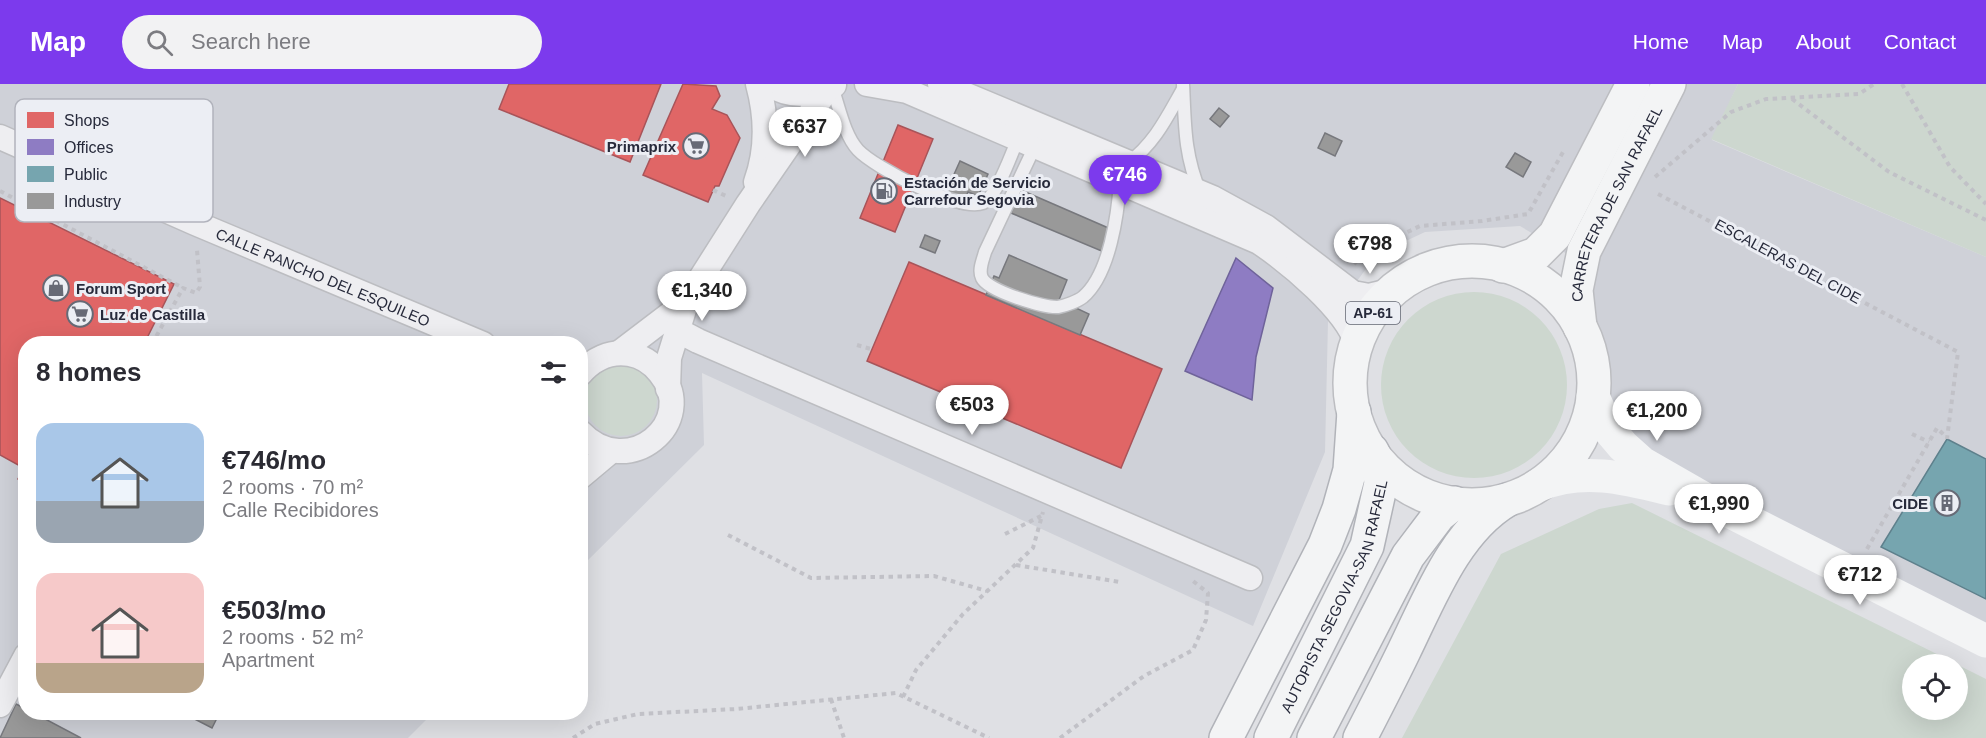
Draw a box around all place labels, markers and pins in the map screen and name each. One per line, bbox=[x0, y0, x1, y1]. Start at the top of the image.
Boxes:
pin: €637 bbox=[769, 107, 841, 158]
supermarket icon: Primaprix bbox=[681, 131, 711, 161]
place label: Primaprix bbox=[607, 138, 677, 155]
pin: €746 bbox=[1089, 155, 1161, 206]
place label: Estación de Servicio Carrefour Segovia bbox=[904, 174, 1051, 208]
fuel station icon: Estación de Servicio Carrefour Segovia bbox=[869, 176, 899, 206]
pin: €798 bbox=[1334, 224, 1406, 275]
pin: €1,340 bbox=[653, 271, 751, 322]
shop icon: Forum Sport bbox=[41, 273, 71, 303]
place label: Forum Sport bbox=[76, 280, 166, 297]
supermarket icon: Luz de Castilla bbox=[65, 299, 95, 329]
place label: Luz de Castilla bbox=[100, 306, 206, 323]
pin: €503 bbox=[936, 385, 1008, 436]
pin: €1,200 bbox=[1608, 391, 1706, 442]
pin: €1,990 bbox=[1670, 484, 1768, 535]
building icon: CIDE bbox=[1932, 488, 1962, 518]
place label: CIDE bbox=[1892, 495, 1928, 512]
pin: €712 bbox=[1824, 555, 1896, 606]

